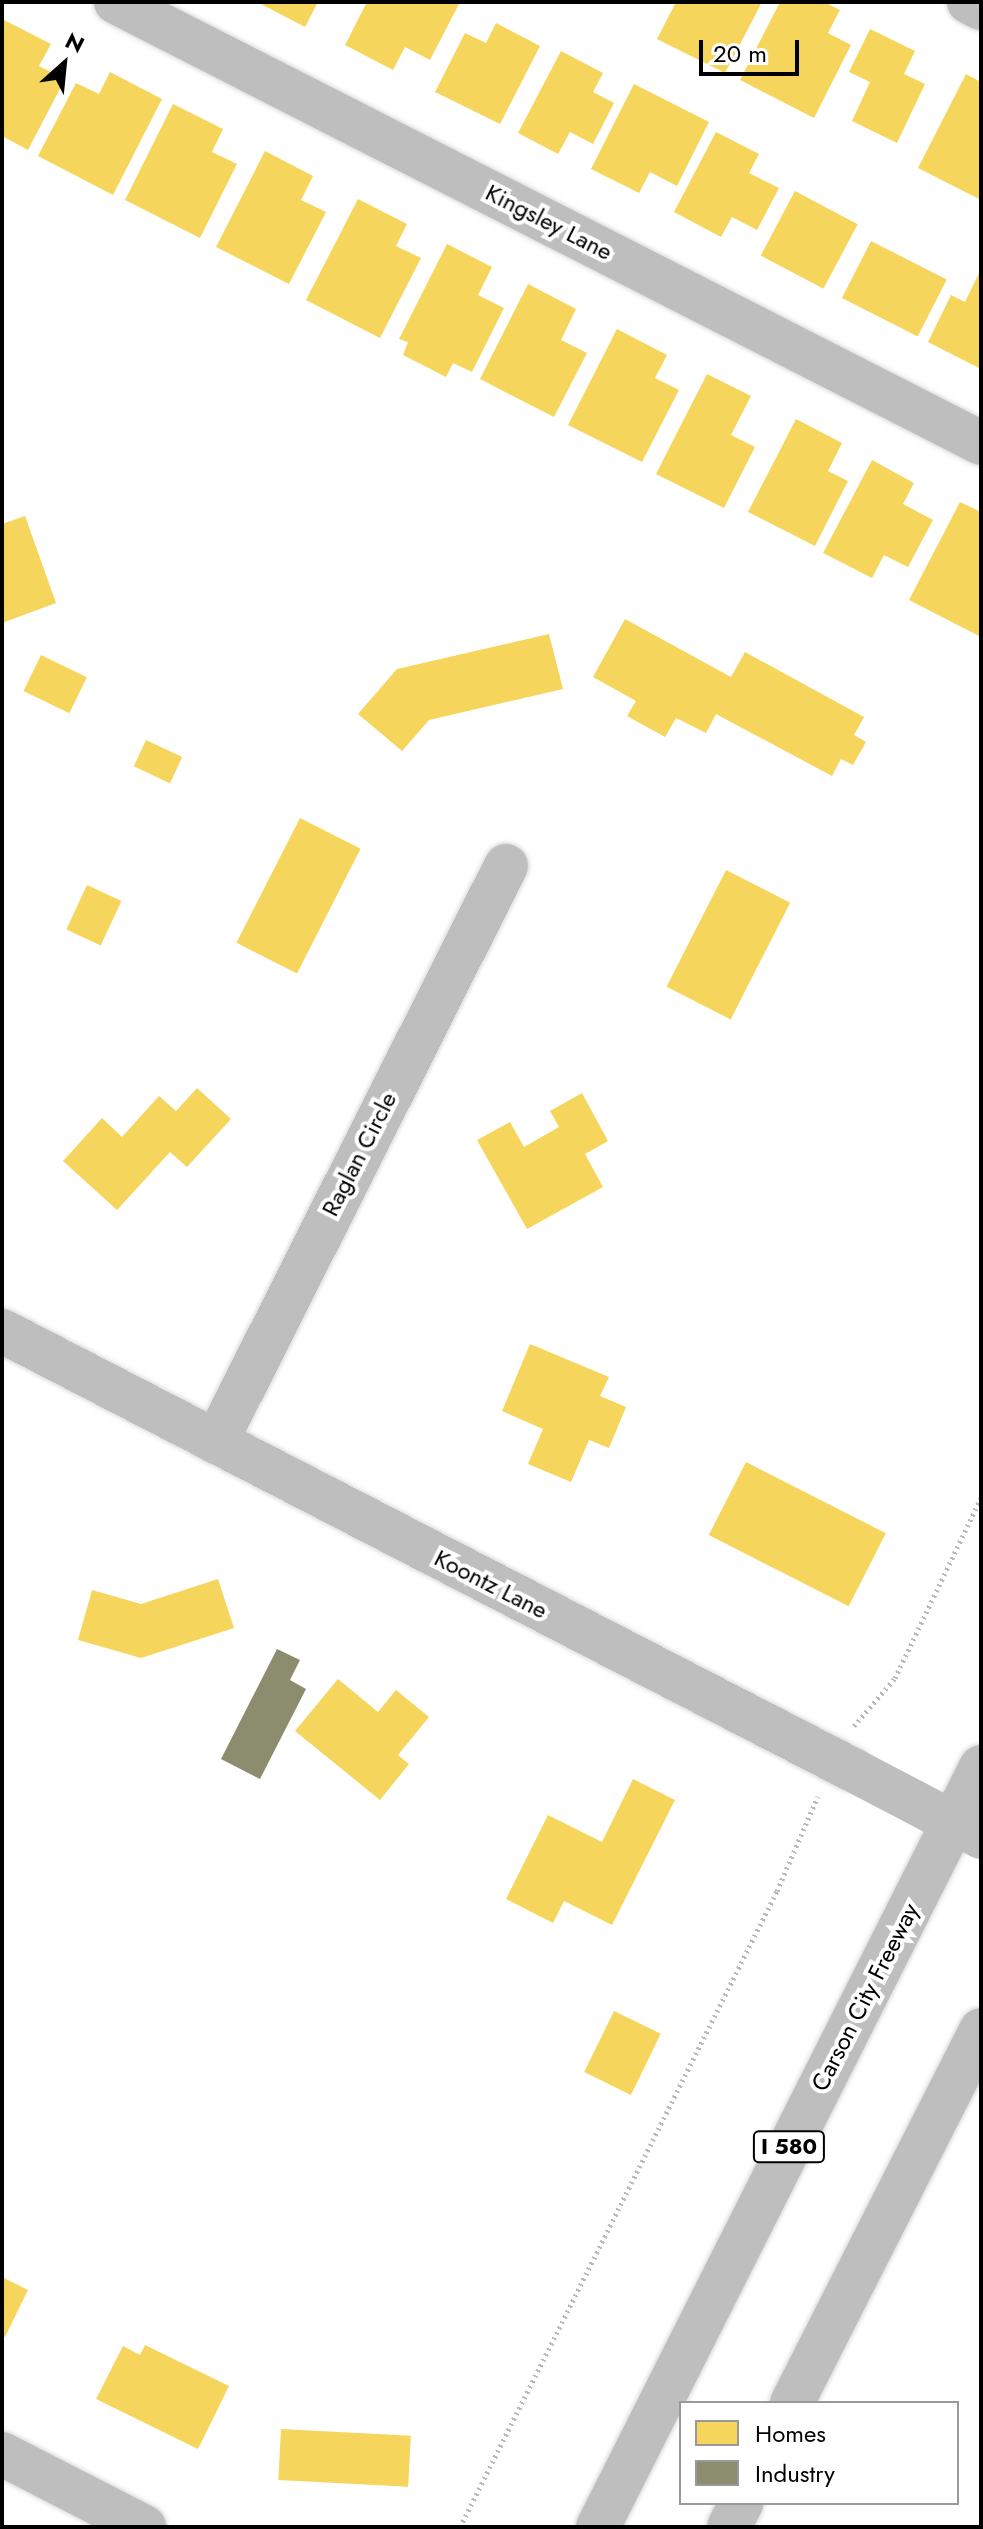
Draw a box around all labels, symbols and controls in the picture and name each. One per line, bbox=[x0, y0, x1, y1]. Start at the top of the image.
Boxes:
north arrow bbox=[24, 24, 104, 104]
text: N bbox=[60, 24, 90, 61]
scale bar bbox=[703, 24, 803, 74]
text: 20 m bbox=[713, 36, 767, 71]
street label: Kingsley Lane bbox=[481, 178, 617, 266]
street label: Raglan Circle bbox=[315, 1087, 403, 1221]
street label: Koontz Lane bbox=[430, 1543, 552, 1625]
street label: Carson City Freeway bbox=[805, 1898, 925, 2096]
road number: I 580 bbox=[751, 2129, 827, 2165]
legend bbox=[679, 2401, 959, 2505]
text: Homes bbox=[755, 2416, 826, 2451]
text: Industry bbox=[755, 2456, 835, 2491]

